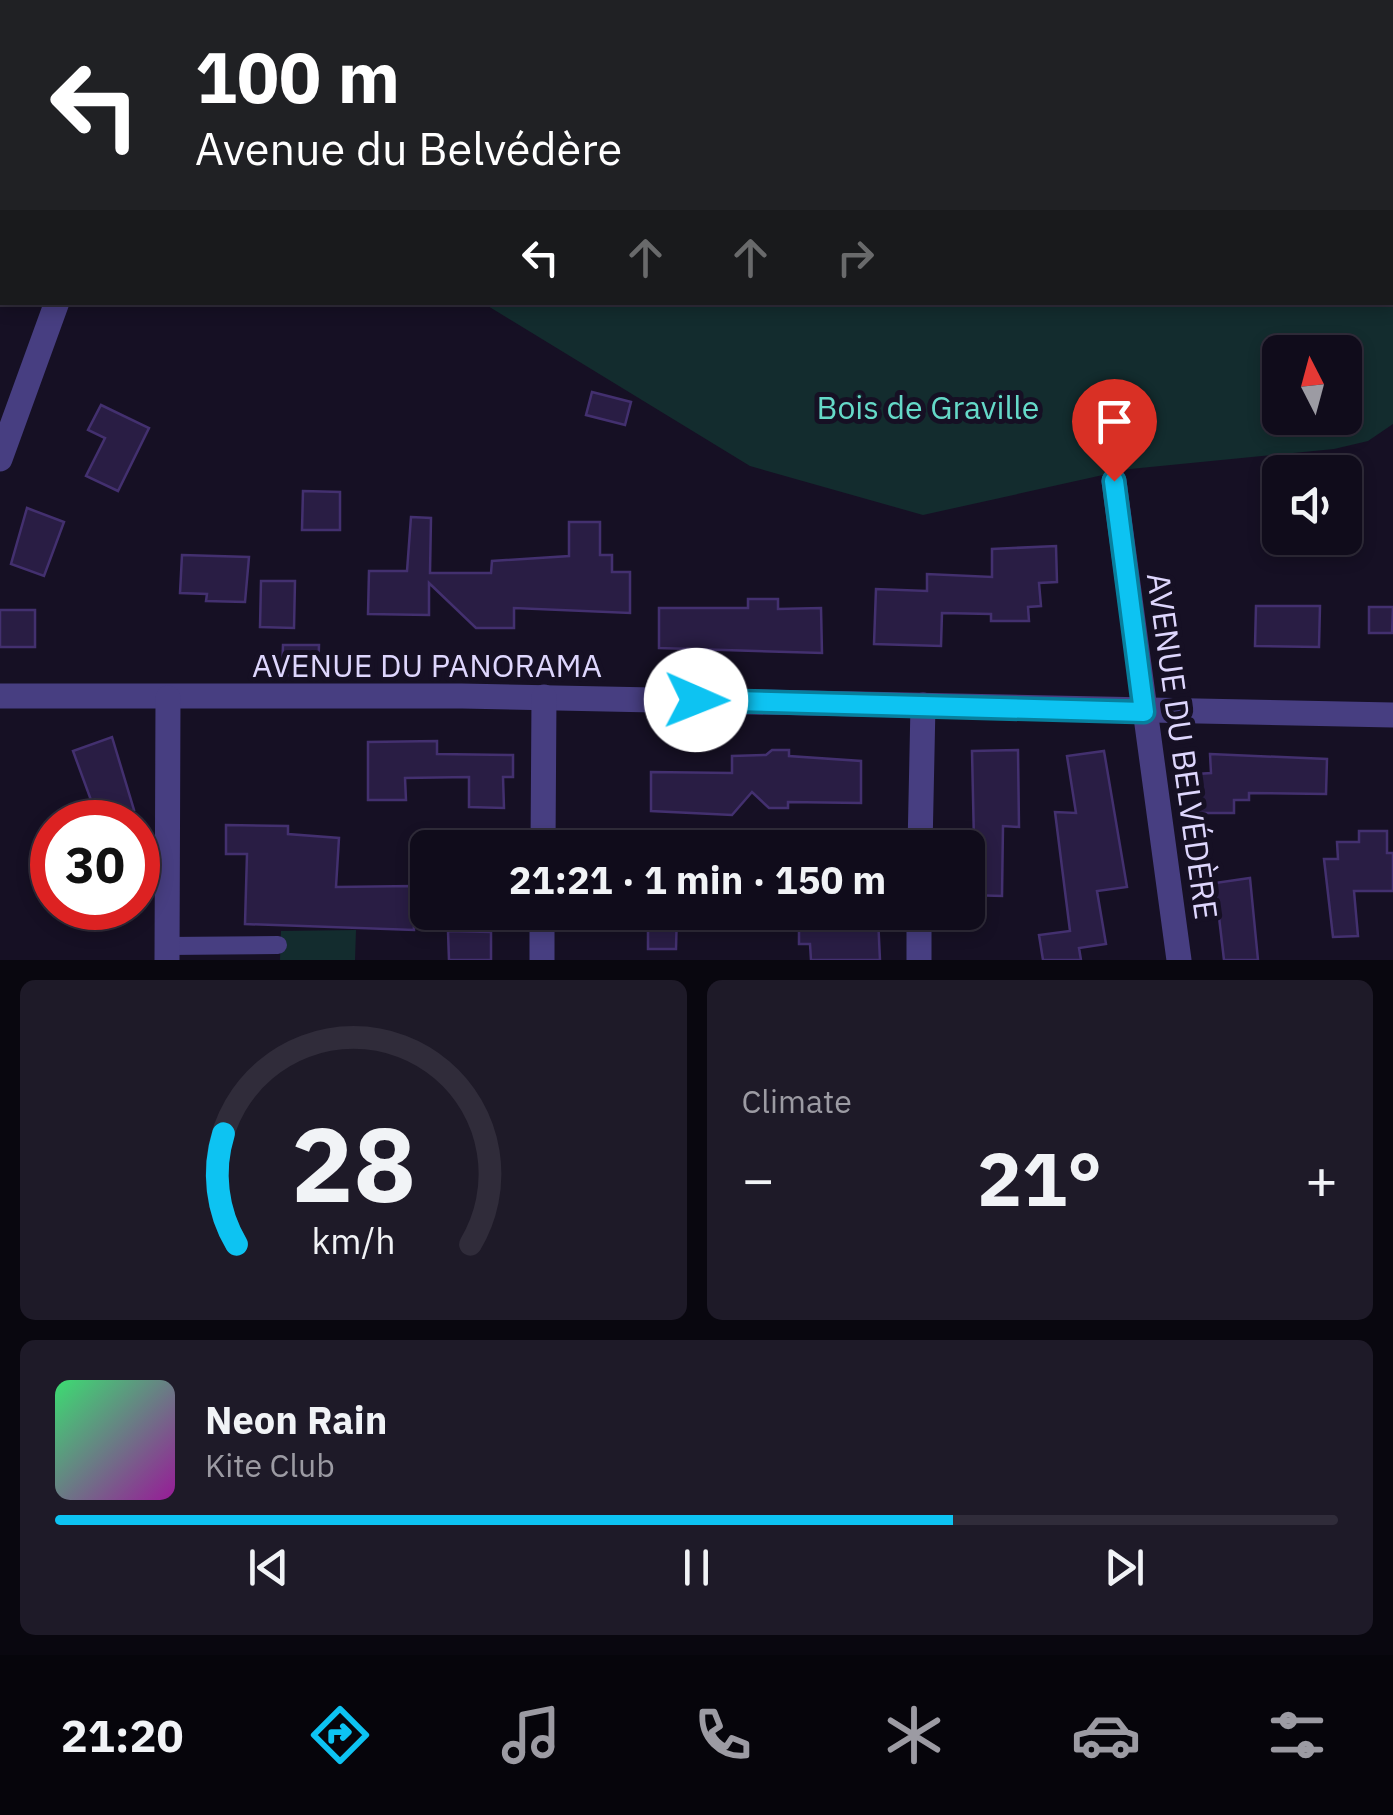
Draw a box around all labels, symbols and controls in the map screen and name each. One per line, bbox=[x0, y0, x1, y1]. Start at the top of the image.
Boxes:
text: 100 m bbox=[195, 31, 400, 122]
icon: left bbox=[30, 40, 160, 170]
text: Avenue du Belvédère bbox=[195, 119, 622, 177]
icon: left bbox=[513, 230, 568, 285]
icon: ahead bbox=[618, 230, 673, 285]
icon: ahead bbox=[723, 230, 778, 285]
icon: right bbox=[828, 230, 883, 285]
north arrow bbox=[1262, 335, 1362, 435]
map controls bbox=[1262, 335, 1362, 555]
pin bbox=[1072, 379, 1157, 482]
park label: Bois de Graville bbox=[817, 386, 1039, 428]
icon: arrive bbox=[1087, 394, 1142, 449]
button: sound bbox=[1262, 455, 1362, 555]
street label: AVENUE DU BELVÉDÈRE bbox=[1138, 570, 1228, 922]
street label: AVENUE DU PANORAMA bbox=[252, 644, 602, 686]
position arrow bbox=[644, 648, 748, 752]
speed limit sign: 30 bbox=[30, 800, 160, 930]
text: 21:21 · 1 min · 150 m bbox=[509, 855, 886, 904]
text: Climate bbox=[742, 1080, 852, 1122]
text: 28 bbox=[291, 1095, 416, 1231]
text: 21° bbox=[977, 1129, 1102, 1227]
text: − bbox=[742, 1143, 775, 1214]
text: + bbox=[1305, 1143, 1338, 1214]
text: km/h bbox=[311, 1217, 395, 1264]
text: Neon Rain bbox=[205, 1395, 387, 1444]
text: Kite Club bbox=[205, 1444, 335, 1486]
icon: previous bbox=[241, 1540, 296, 1595]
icon: pause bbox=[669, 1540, 724, 1595]
icon: next bbox=[1097, 1540, 1152, 1595]
icon: directions bbox=[305, 1700, 375, 1770]
icon: music bbox=[496, 1700, 566, 1770]
icon: phone bbox=[688, 1700, 758, 1770]
icon: climate bbox=[879, 1700, 949, 1770]
icon: car bbox=[1071, 1700, 1141, 1770]
icon: filters bbox=[1262, 1700, 1332, 1770]
text: 21:20 bbox=[61, 1706, 184, 1764]

